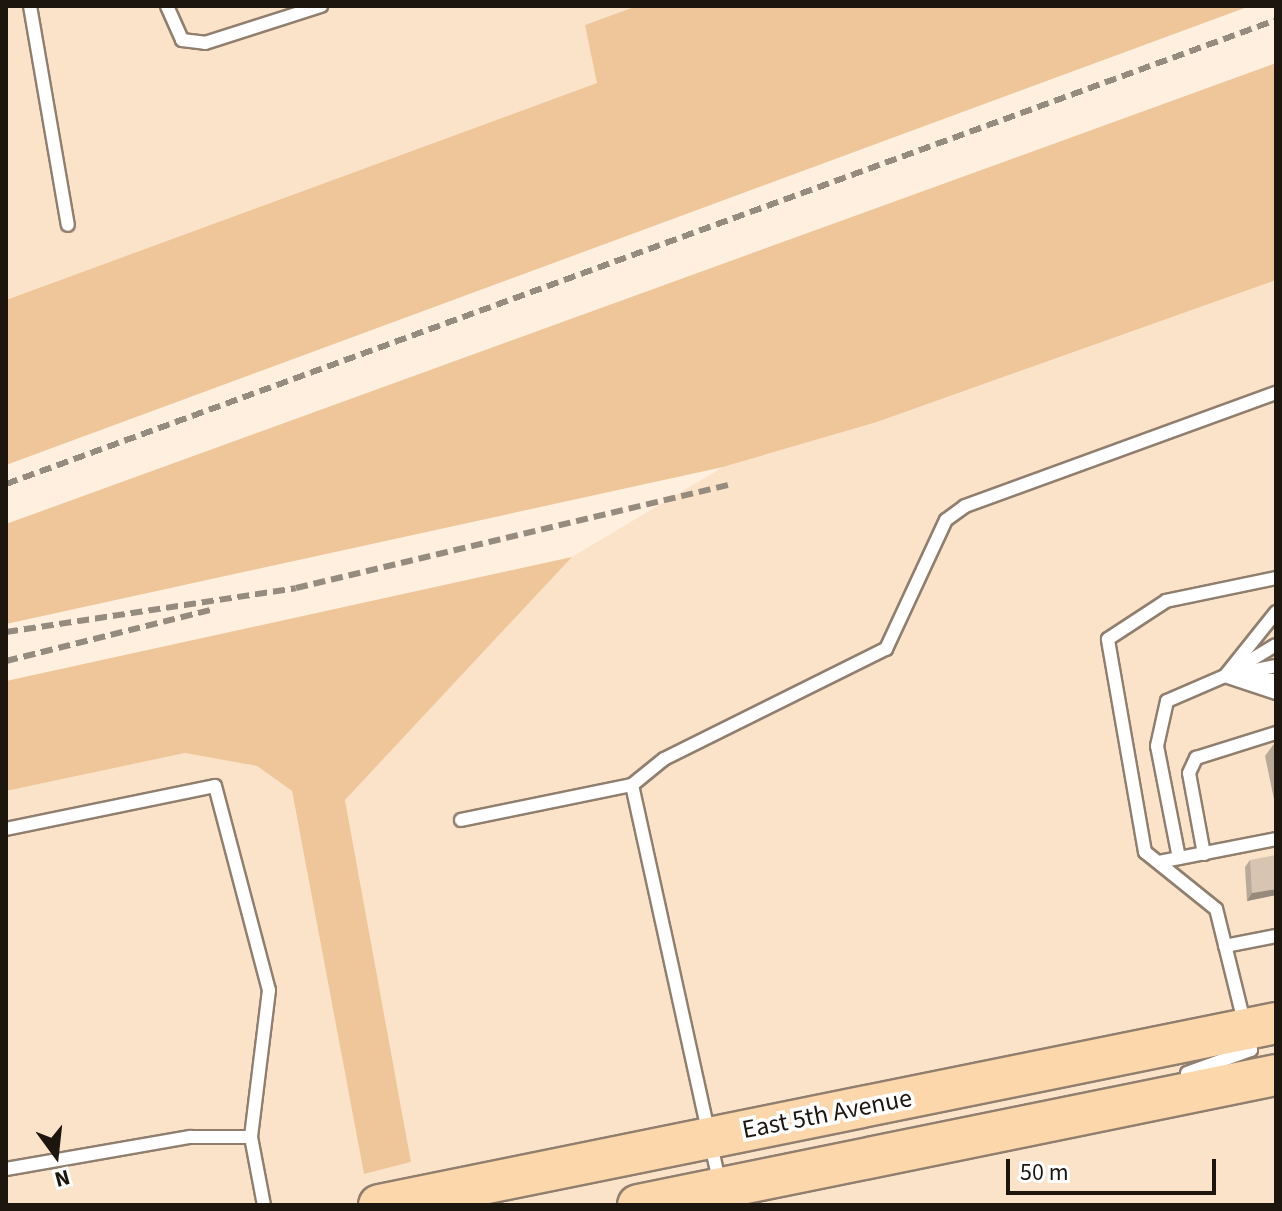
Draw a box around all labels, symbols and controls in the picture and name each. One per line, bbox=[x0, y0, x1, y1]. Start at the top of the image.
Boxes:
street label: East 5th Avenue bbox=[739, 1082, 915, 1146]
north arrow bbox=[16, 1115, 96, 1195]
scale bar bbox=[1010, 1143, 1220, 1193]
text: 50 m bbox=[1020, 1155, 1069, 1190]
text: N bbox=[51, 1161, 73, 1196]

